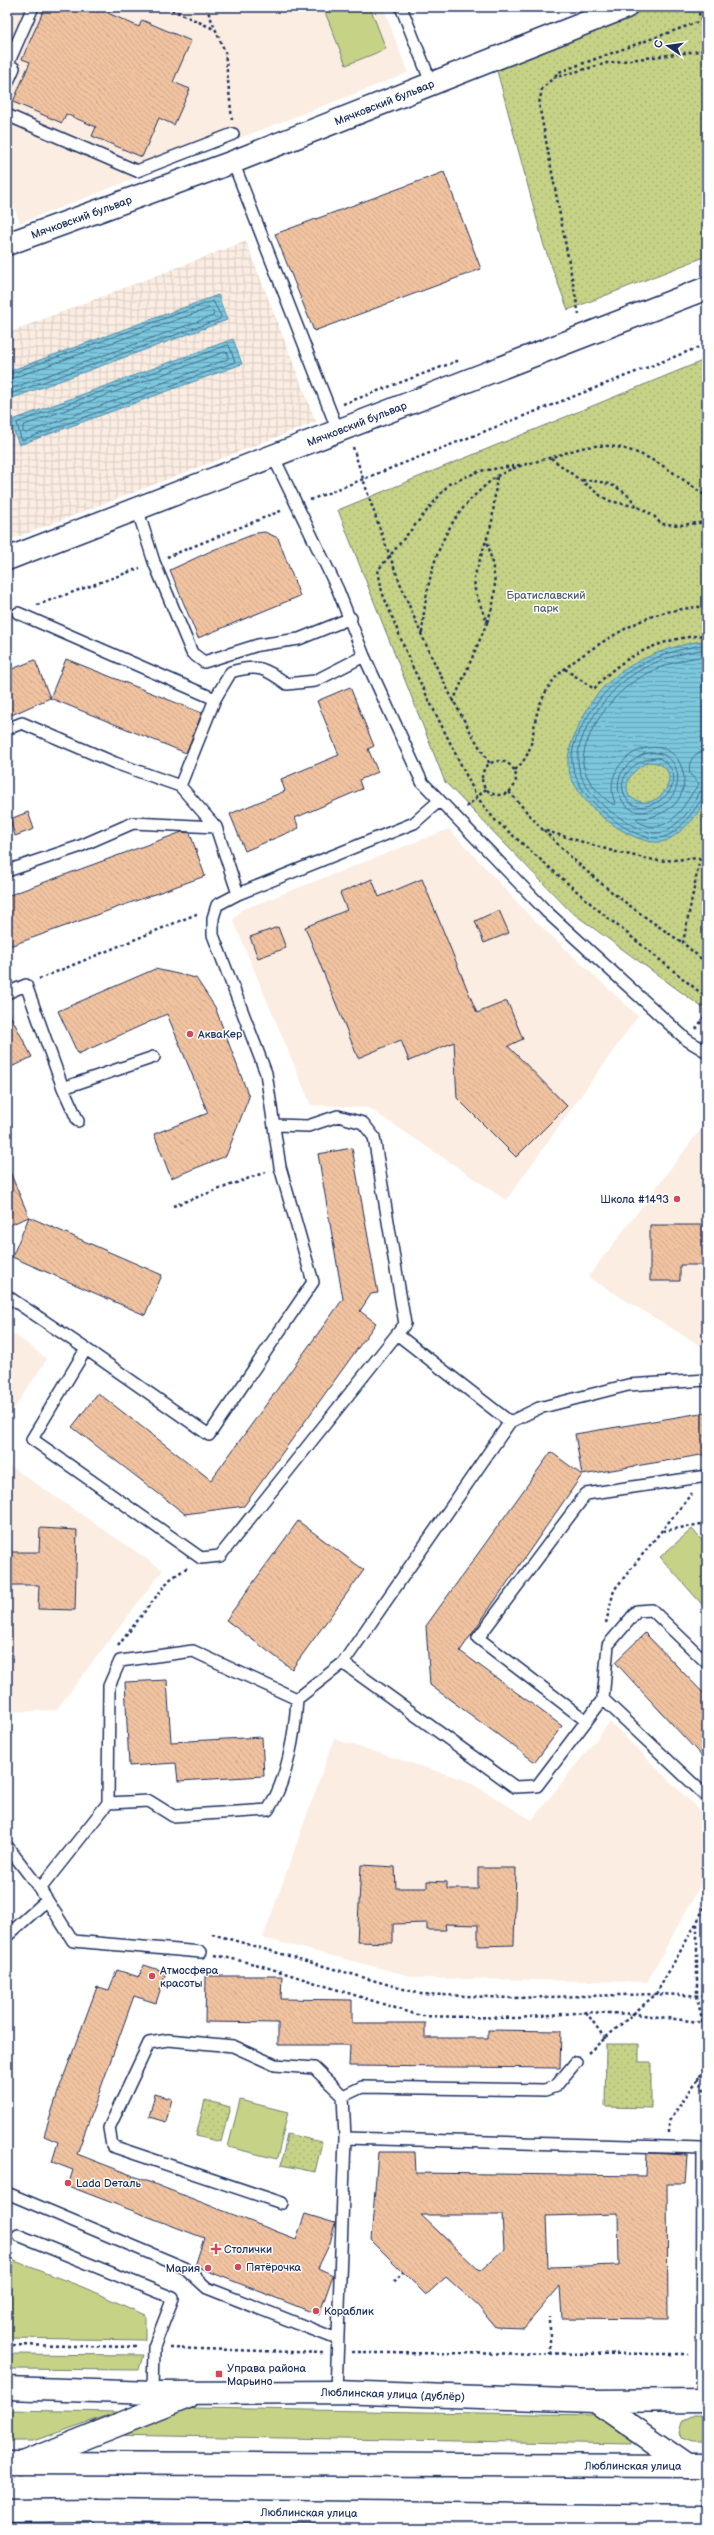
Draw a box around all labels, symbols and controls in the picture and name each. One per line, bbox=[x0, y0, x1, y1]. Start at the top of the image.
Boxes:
north arrow bbox=[648, 26, 688, 66]
text: С bbox=[652, 38, 666, 49]
street label: Мячковский бульвар bbox=[332, 77, 437, 128]
street label: Мячковский бульвар bbox=[29, 193, 134, 241]
street label: Мячковский бульвар bbox=[305, 398, 409, 449]
park label: Братиславский парк bbox=[506, 589, 586, 615]
place label: АкваКер bbox=[197, 1028, 243, 1041]
marker: АкваКер bbox=[185, 1029, 195, 1039]
place label: Школа #1493 bbox=[600, 1193, 669, 1206]
marker: Школа #1493 bbox=[672, 1194, 682, 1204]
place label: Атмосфера красоты bbox=[159, 1964, 219, 1990]
marker: Атмосфера красоты bbox=[147, 1971, 157, 1981]
place label: Lada Dеталь bbox=[76, 2177, 142, 2190]
marker: Lada Dеталь bbox=[63, 2178, 73, 2188]
place label: Столички bbox=[224, 2243, 272, 2256]
marker: Столички bbox=[211, 2244, 221, 2254]
place label: Пятёрочка bbox=[246, 2261, 302, 2274]
place label: Мария bbox=[166, 2262, 200, 2275]
marker: Пятёрочка bbox=[233, 2262, 243, 2272]
marker: Мария bbox=[203, 2263, 213, 2273]
place label: Кораблик bbox=[324, 2305, 374, 2318]
marker: Кораблик bbox=[311, 2306, 321, 2316]
place label: Управа района Марьино bbox=[227, 2362, 306, 2388]
marker: Управа района Марьино bbox=[214, 2369, 224, 2379]
street label: Люблинская улица (дублёр) bbox=[320, 2386, 465, 2403]
street label: Люблинская улица bbox=[583, 2459, 682, 2472]
street label: Люблинская улица bbox=[259, 2505, 358, 2520]

